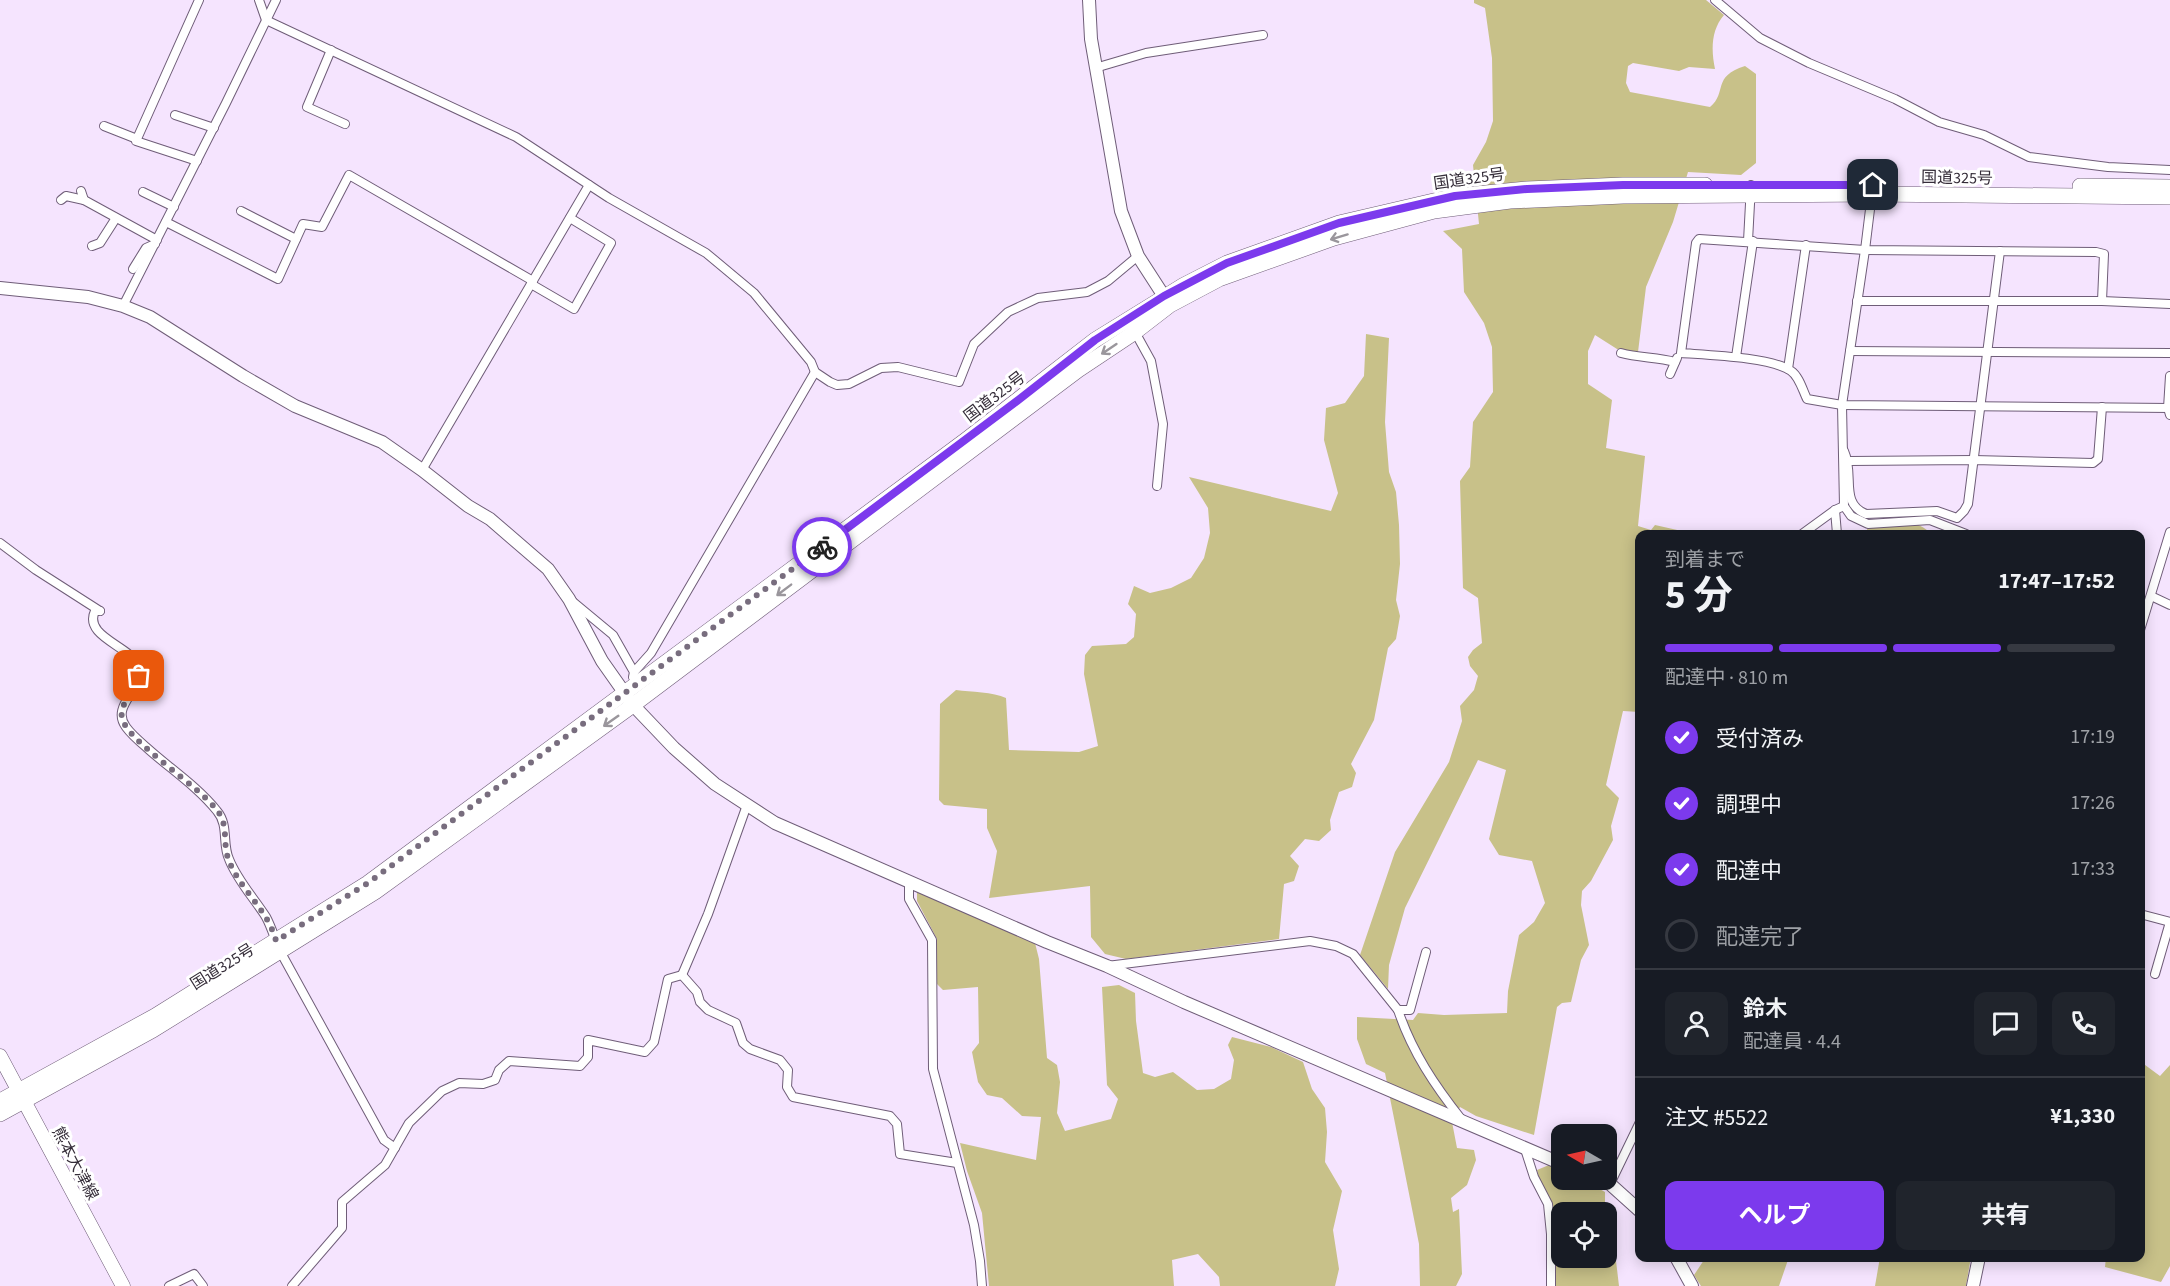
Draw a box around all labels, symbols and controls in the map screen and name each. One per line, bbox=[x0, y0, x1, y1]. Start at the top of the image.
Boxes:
pin bbox=[1847, 159, 1898, 210]
street label: 国道325号 bbox=[1432, 163, 1506, 195]
street label: 国道325号 bbox=[1921, 166, 1993, 190]
icon: home bbox=[1856, 168, 1889, 201]
one-way arrow bbox=[1330, 232, 1349, 243]
one-way arrow bbox=[1101, 344, 1118, 356]
street label: 国道325号 bbox=[959, 366, 1030, 427]
courier bbox=[792, 517, 852, 577]
icon: bike bbox=[806, 531, 839, 564]
text: 到着まで bbox=[1665, 546, 1745, 574]
text: 17:47–17:52 bbox=[1998, 565, 2115, 597]
text: 5 分 bbox=[1665, 568, 1732, 624]
one-way arrow bbox=[776, 584, 792, 597]
pin bbox=[113, 650, 164, 701]
icon: bag bbox=[122, 659, 155, 692]
text: 配達中 · 810 m bbox=[1665, 664, 1788, 692]
one-way arrow bbox=[604, 715, 620, 727]
icon: check bbox=[1665, 721, 1698, 754]
text: 受付済み bbox=[1716, 723, 1804, 755]
text: 17:19 bbox=[2070, 723, 2115, 751]
icon: check bbox=[1665, 787, 1698, 820]
text: 調理中 bbox=[1716, 789, 1782, 821]
text: 17:26 bbox=[2070, 789, 2115, 817]
icon: check bbox=[1665, 853, 1698, 886]
text: 配達中 bbox=[1716, 855, 1782, 887]
text: 17:33 bbox=[2070, 855, 2115, 883]
text: 配達完了 bbox=[1716, 921, 1804, 953]
street label: 国道325号 bbox=[186, 938, 259, 995]
button: person bbox=[1665, 992, 1728, 1055]
button: chat bbox=[1974, 992, 2037, 1055]
button: phone bbox=[2052, 992, 2115, 1055]
text: 鈴木 bbox=[1743, 993, 1787, 1025]
text: 配達員 · 4.4 bbox=[1743, 1028, 1841, 1056]
text: ¥1,330 bbox=[2050, 1100, 2115, 1132]
text: 注文 #5522 bbox=[1665, 1102, 1768, 1134]
street label: 熊本大津線 bbox=[47, 1123, 104, 1204]
north arrow bbox=[1551, 1124, 1617, 1190]
map controls bbox=[1551, 1124, 1617, 1268]
button: ヘルプ bbox=[1665, 1181, 1884, 1250]
button: 共有 bbox=[1896, 1181, 2115, 1250]
button: locate bbox=[1551, 1202, 1617, 1268]

